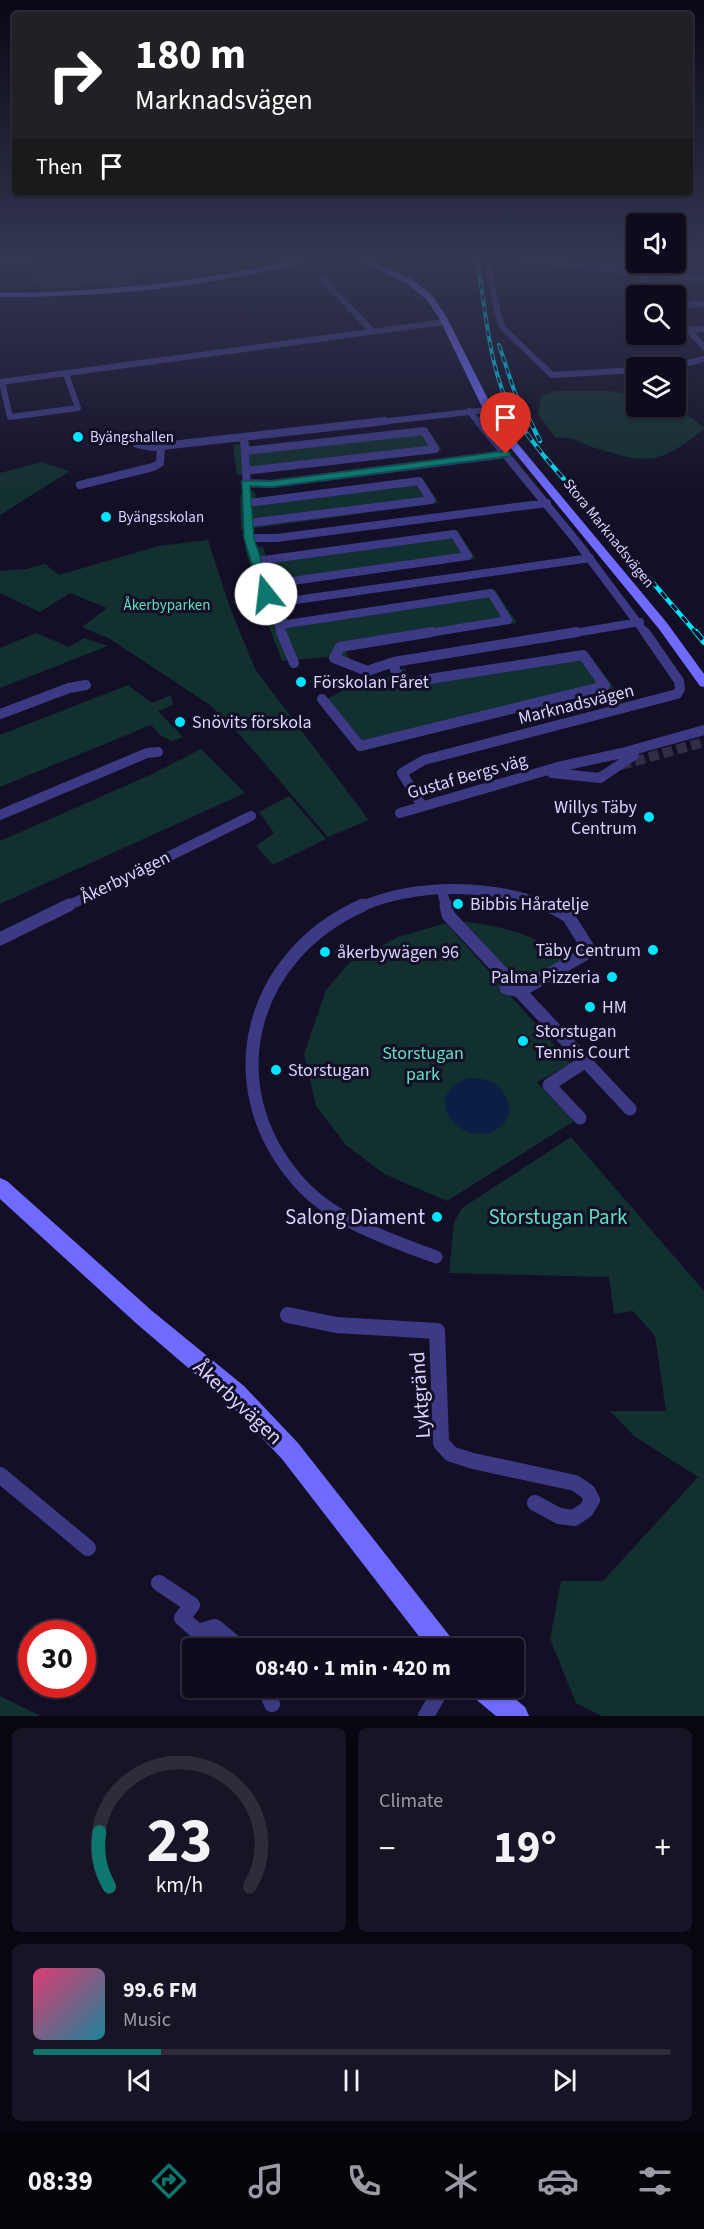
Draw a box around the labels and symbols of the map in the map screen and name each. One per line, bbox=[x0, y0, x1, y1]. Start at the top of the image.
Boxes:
pin bbox=[480, 392, 531, 454]
place label: Byängshallen bbox=[90, 427, 174, 448]
marker: Byängshallen bbox=[71, 430, 85, 444]
street label: Stora Marknadsvägen bbox=[558, 474, 659, 592]
place label: Byängsskolan bbox=[118, 507, 204, 528]
marker: Byängsskolan bbox=[99, 510, 113, 524]
position arrow bbox=[234, 562, 298, 626]
park label: Åkerbyparken bbox=[124, 595, 210, 616]
place label: Förskolan Fåret bbox=[313, 670, 429, 695]
marker: Förskolan Fåret bbox=[294, 675, 308, 689]
street label: Marknadsvägen bbox=[516, 678, 637, 731]
place label: Snövits förskola bbox=[192, 710, 312, 735]
marker: Snövits förskola bbox=[173, 715, 187, 729]
street label: Gustaf Bergs väg bbox=[404, 747, 530, 806]
place label: Willys Täby Centrum bbox=[554, 795, 638, 841]
marker: Willys Täby Centrum bbox=[642, 810, 656, 824]
street label: Åkerbyvägen bbox=[76, 845, 174, 910]
place label: Bibbis Håratelje bbox=[470, 892, 589, 917]
marker: Bibbis Håratelje bbox=[451, 897, 465, 911]
place label: Täby Centrum bbox=[536, 938, 641, 963]
place label: åkerbywägen 96 bbox=[337, 940, 459, 965]
marker: Täby Centrum bbox=[646, 943, 660, 957]
marker: åkerbywägen 96 bbox=[318, 945, 332, 959]
place label: Palma Pizzeria bbox=[491, 965, 600, 990]
marker: Palma Pizzeria bbox=[605, 970, 619, 984]
place label: HM bbox=[602, 995, 627, 1020]
marker: HM bbox=[583, 1000, 597, 1014]
place label: Storstugan Tennis Court bbox=[535, 1019, 630, 1065]
marker: Storstugan Tennis Court bbox=[516, 1034, 530, 1048]
park label: Storstugan park bbox=[382, 1041, 464, 1087]
place label: Storstugan bbox=[288, 1058, 370, 1083]
marker: Storstugan bbox=[269, 1063, 283, 1077]
place label: Salong Diament bbox=[285, 1202, 425, 1232]
park label: Storstugan Park bbox=[489, 1202, 628, 1232]
marker: Salong Diament bbox=[430, 1210, 444, 1224]
street label: Lyktgränd bbox=[402, 1350, 438, 1440]
street label: Åkerbyvägen bbox=[187, 1353, 289, 1451]
speed limit sign: 30 bbox=[18, 1620, 96, 1698]

